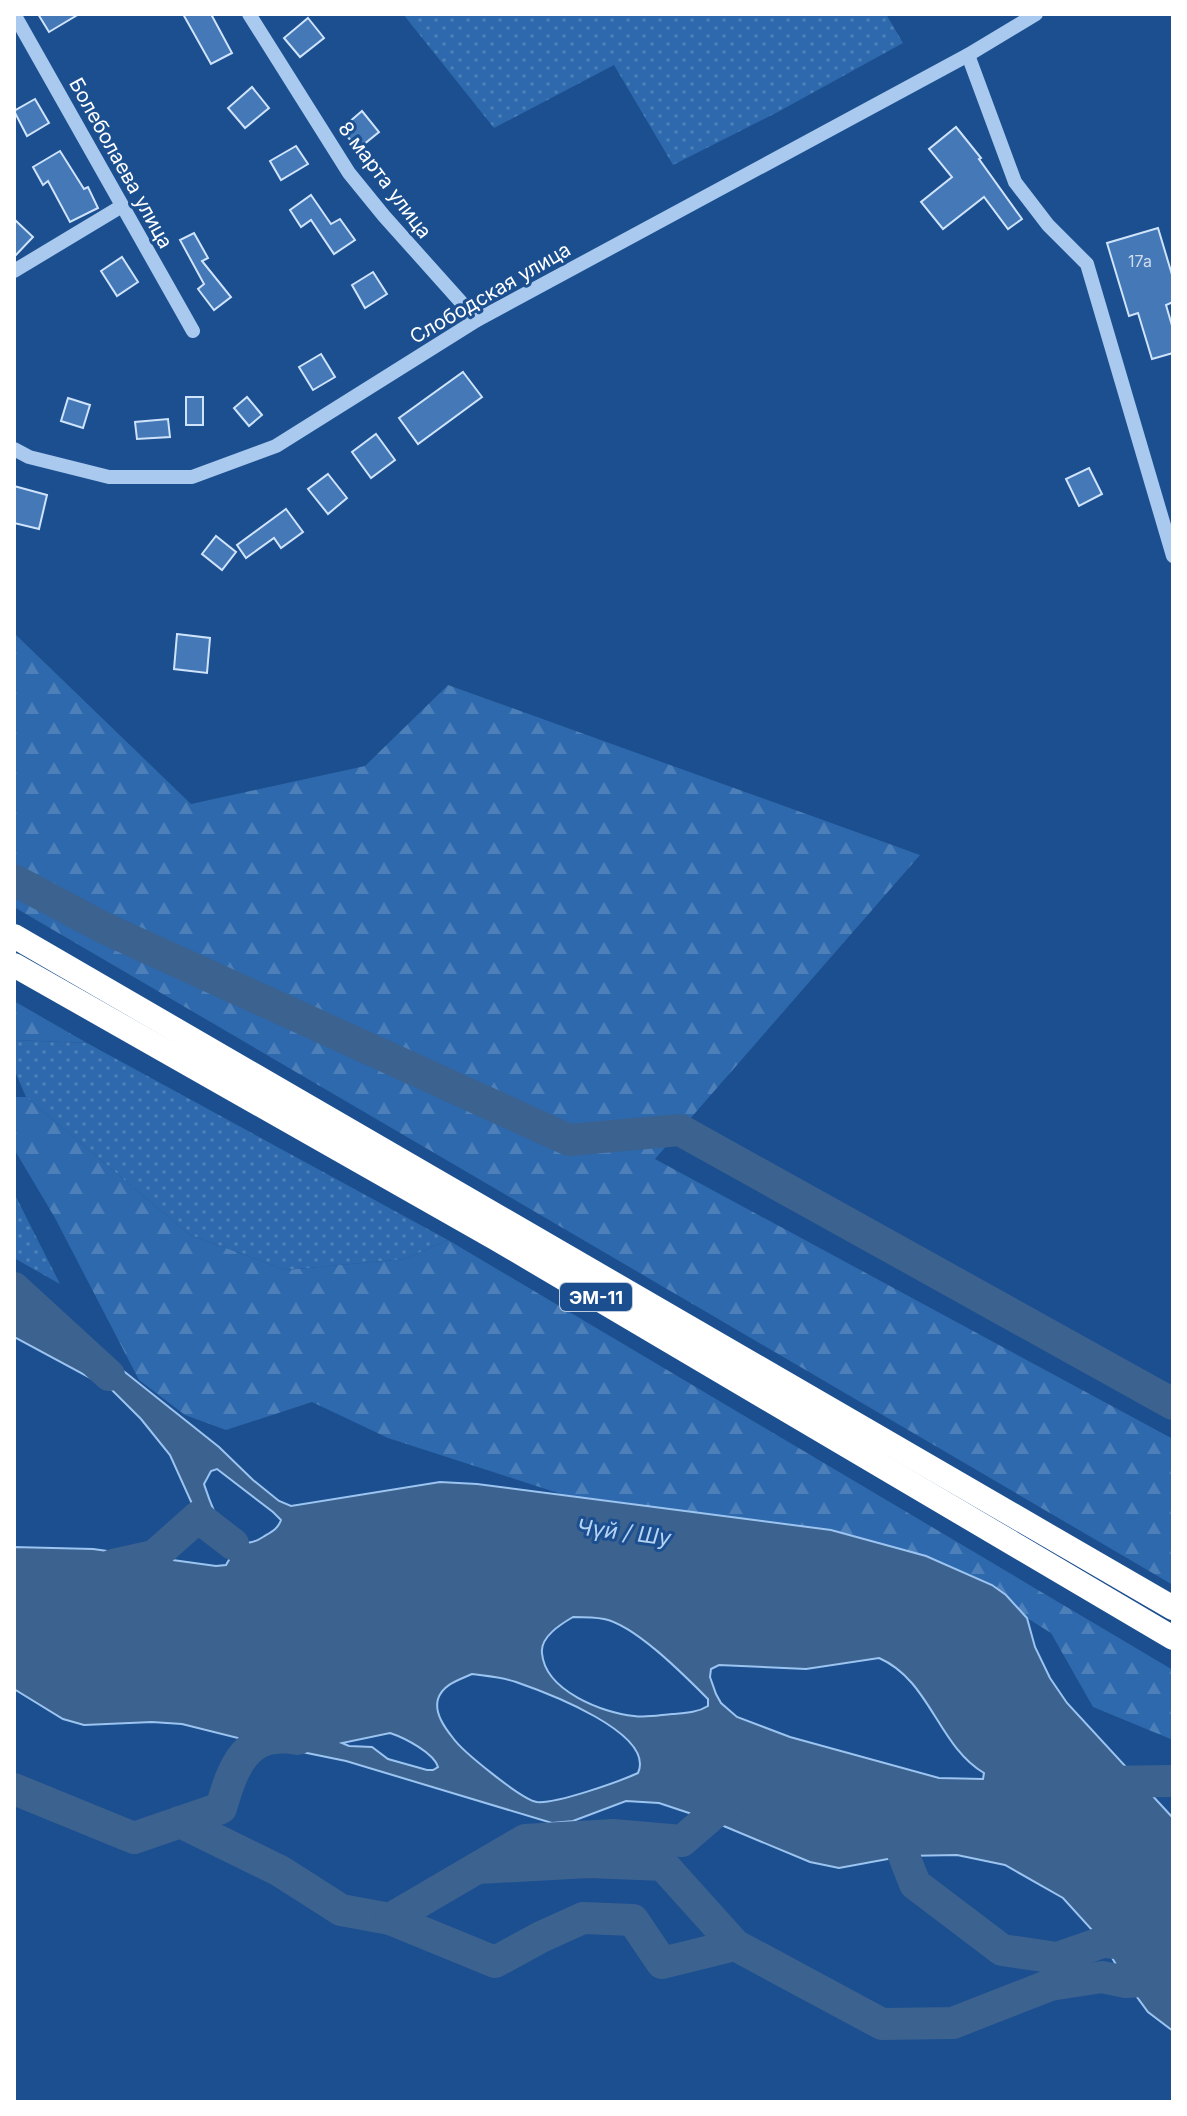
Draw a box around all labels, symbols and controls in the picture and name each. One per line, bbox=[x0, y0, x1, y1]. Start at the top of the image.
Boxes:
street label: Болеболаева улица bbox=[64, 74, 178, 252]
street label: 8 марта улица bbox=[333, 117, 437, 243]
street label: Слободская улица bbox=[405, 237, 575, 349]
house number: 17а bbox=[1128, 251, 1152, 271]
road number: ЭМ-11 bbox=[560, 1283, 632, 1311]
water label: Чүй / Шу bbox=[575, 1513, 673, 1551]

